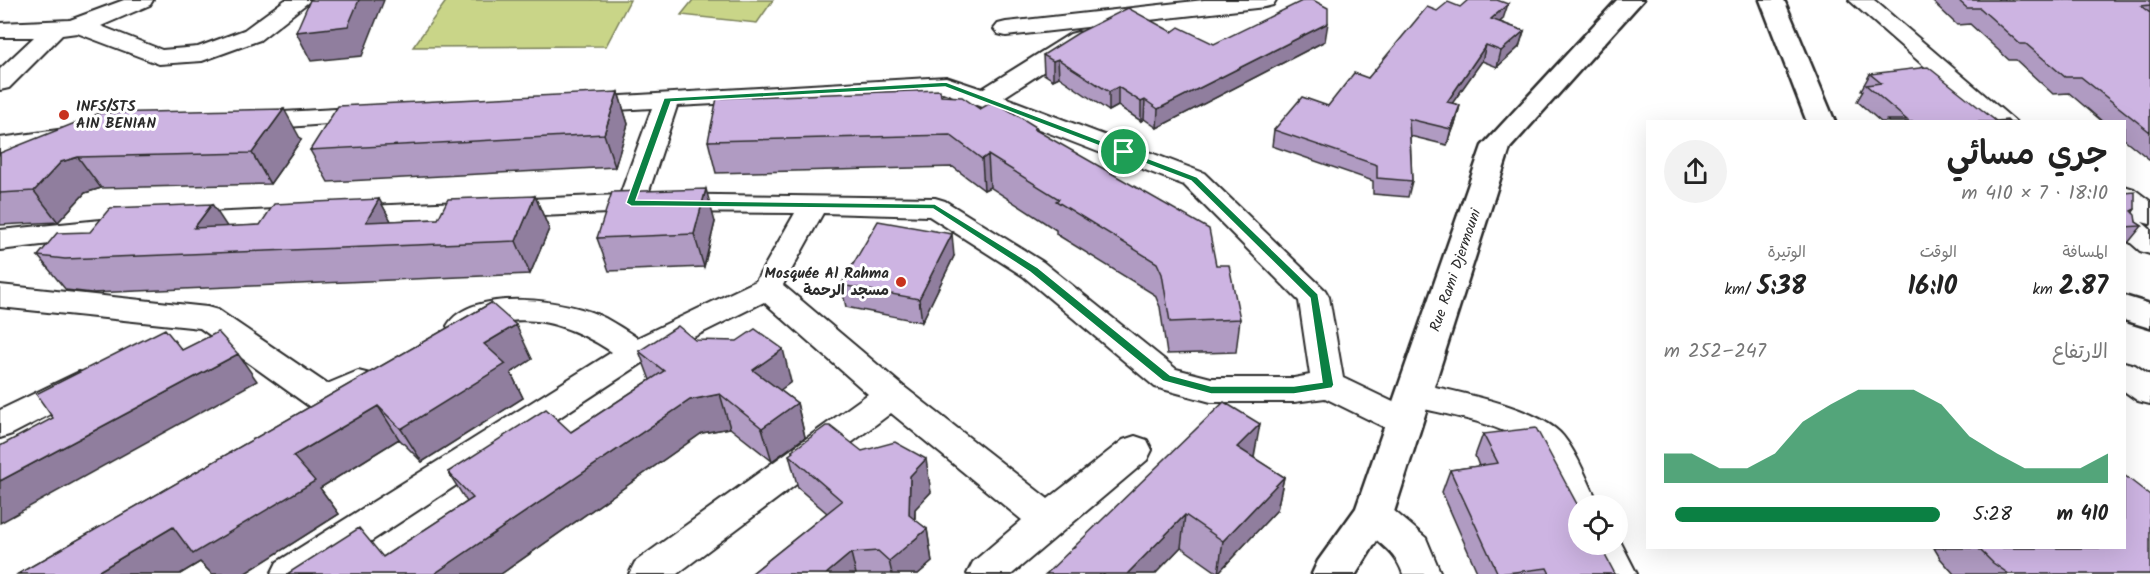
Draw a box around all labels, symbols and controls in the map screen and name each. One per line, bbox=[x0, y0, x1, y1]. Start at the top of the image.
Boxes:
place label: INFS/STS AIN BENIAN bbox=[76, 95, 157, 136]
marker: INFS/STS AIN BENIAN bbox=[57, 108, 71, 122]
pin bbox=[1098, 126, 1149, 177]
text: جري مسائي bbox=[1947, 129, 2108, 182]
icon: arrive bbox=[1107, 135, 1140, 168]
button: share bbox=[1664, 140, 1727, 203]
text: 18:10 · 7 × 410 m bbox=[1961, 178, 2108, 210]
street label: Rue Rami Djermouni bbox=[1424, 204, 1489, 335]
text: الوتيرة bbox=[1767, 240, 1806, 265]
text: الوقت bbox=[1920, 240, 1957, 265]
text: المسافة bbox=[2062, 240, 2108, 265]
place label: Mosquée Al Rahma مسجد الرحمة bbox=[765, 262, 889, 303]
text: 5:38 bbox=[1757, 266, 1806, 308]
text: 16:10 bbox=[1907, 266, 1957, 308]
text: 2.87 bbox=[2059, 266, 2108, 308]
marker: Mosquée Al Rahma مسجد الرحمة bbox=[894, 275, 908, 289]
text: /km bbox=[1725, 277, 1757, 302]
text: km bbox=[2032, 277, 2059, 302]
text: 247–252 m bbox=[1664, 336, 1766, 368]
text: الارتفاع bbox=[2052, 337, 2108, 369]
map controls bbox=[1568, 495, 1628, 555]
button: locate bbox=[1568, 495, 1628, 555]
text: 5:28 bbox=[1973, 499, 2012, 531]
text: 410 m bbox=[2057, 499, 2108, 531]

